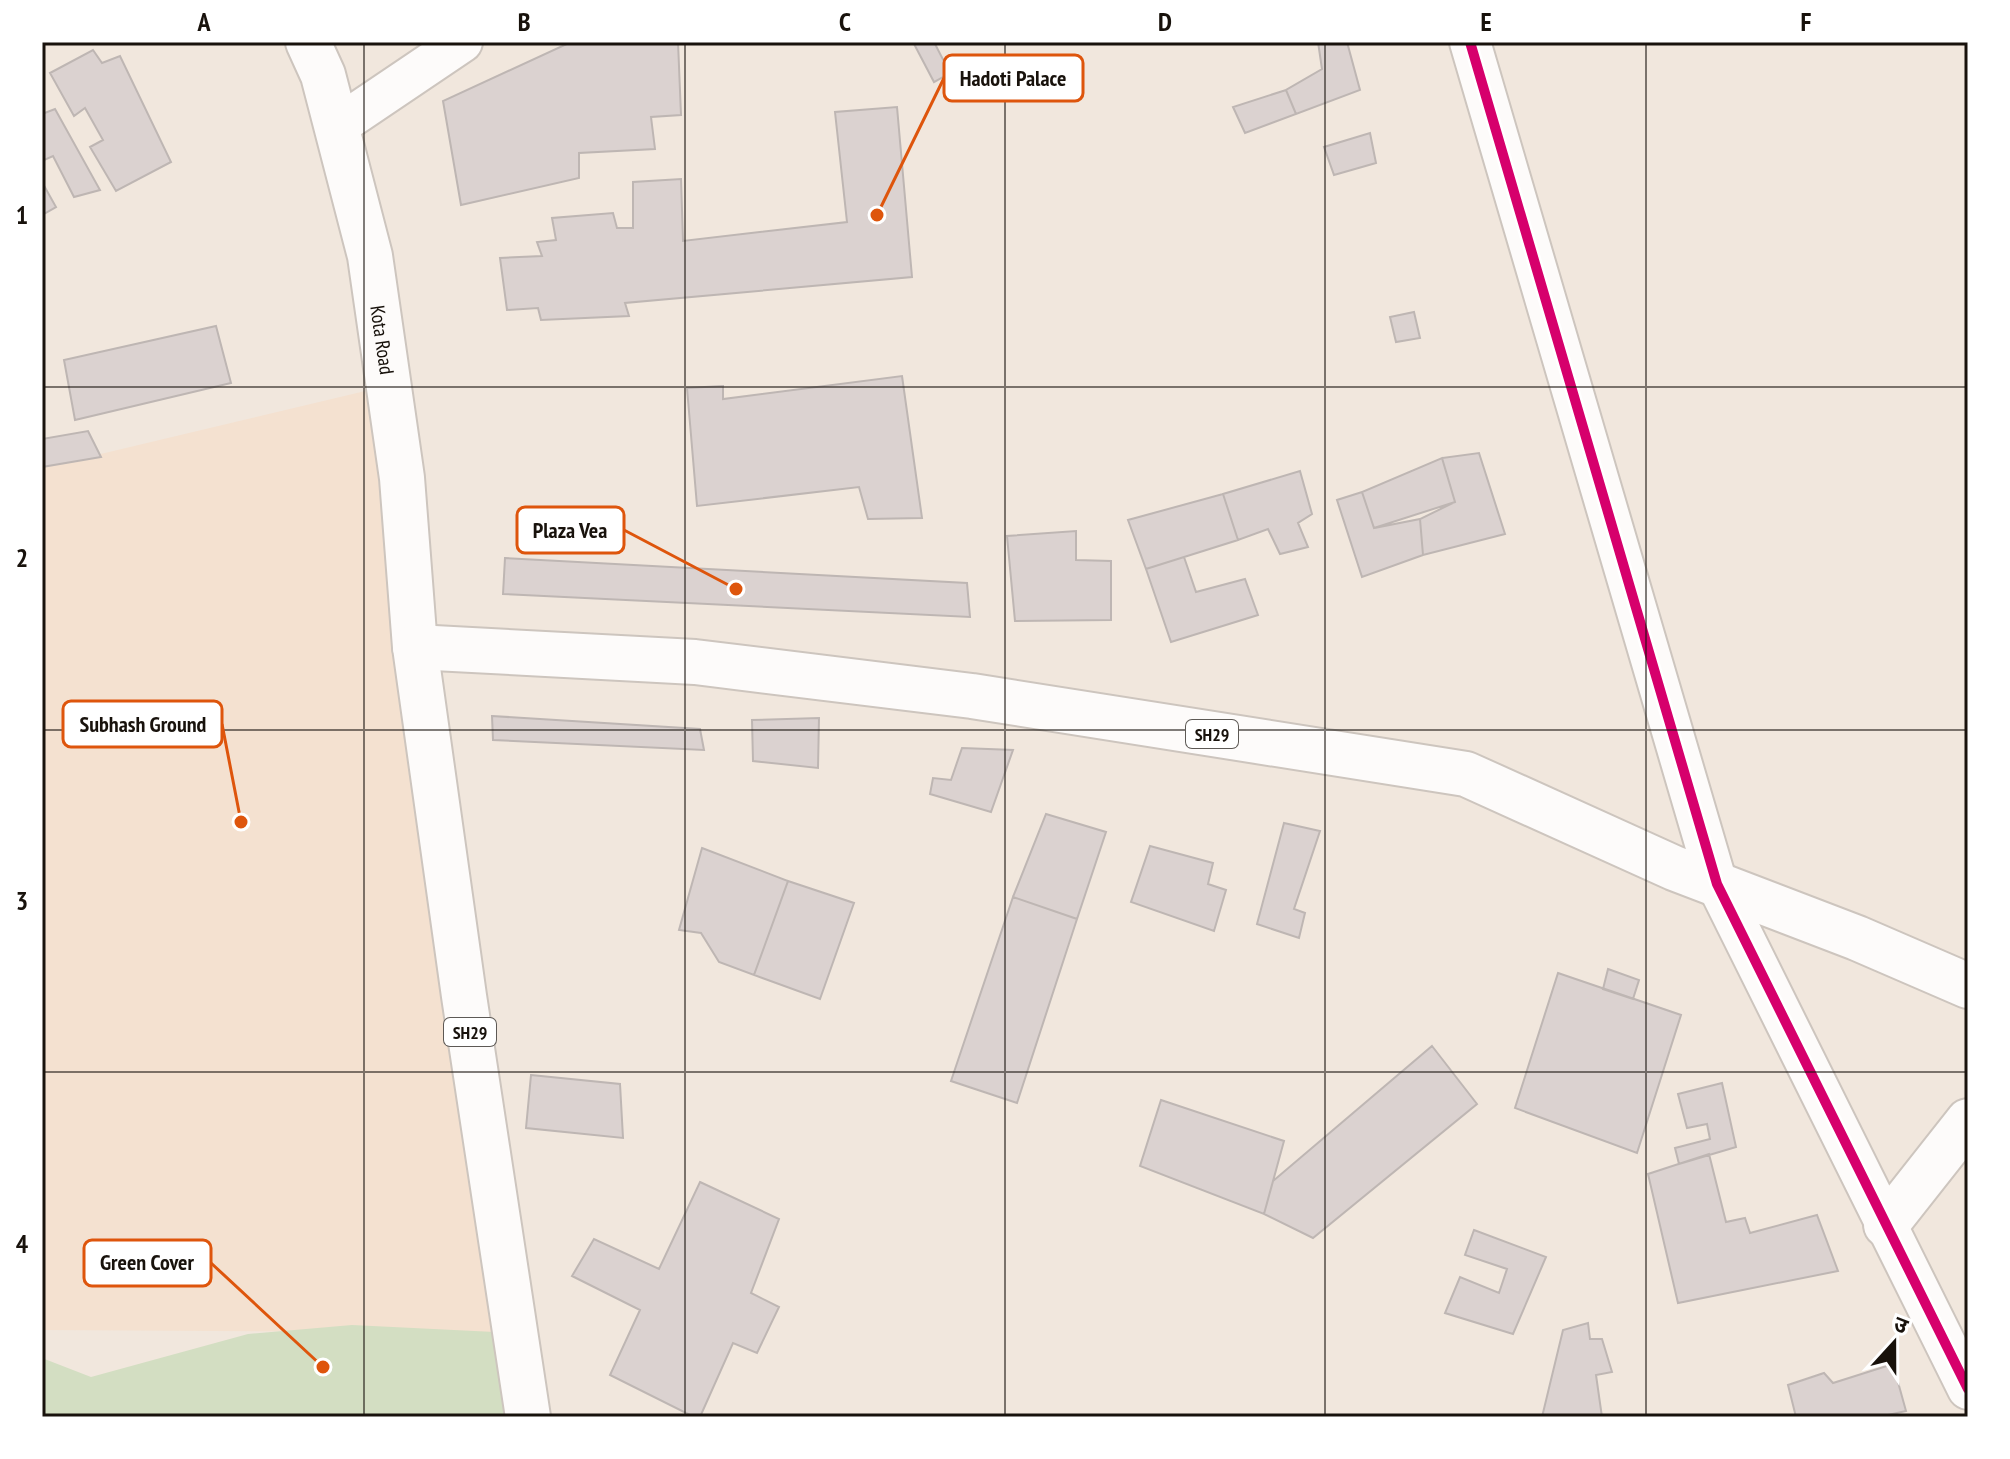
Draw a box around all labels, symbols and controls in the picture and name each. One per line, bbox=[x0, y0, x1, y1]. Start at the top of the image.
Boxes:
text: A bbox=[196, 5, 211, 38]
text: B bbox=[518, 5, 531, 38]
text: C bbox=[839, 5, 851, 38]
text: D bbox=[1158, 5, 1172, 38]
text: E bbox=[1480, 5, 1492, 38]
text: F bbox=[1801, 5, 1812, 38]
callout: Hadoti Palace bbox=[944, 55, 1083, 101]
text: Hadoti Palace bbox=[960, 64, 1066, 92]
text: 1 bbox=[16, 198, 28, 231]
street label: Kota Road bbox=[364, 304, 400, 376]
callout: Plaza Vea bbox=[517, 507, 624, 553]
text: Plaza Vea bbox=[533, 516, 607, 544]
text: 2 bbox=[16, 541, 28, 574]
callout: Subhash Ground bbox=[63, 701, 222, 747]
text: Subhash Ground bbox=[80, 710, 207, 738]
road number: SH29 bbox=[1186, 720, 1238, 748]
text: 3 bbox=[16, 884, 28, 917]
road number: SH29 bbox=[444, 1018, 496, 1046]
text: 4 bbox=[16, 1227, 29, 1260]
callout: Green Cover bbox=[84, 1240, 211, 1286]
text: Green Cover bbox=[100, 1248, 195, 1276]
north arrow bbox=[1854, 1303, 1934, 1383]
text: उ bbox=[1890, 1309, 1913, 1340]

